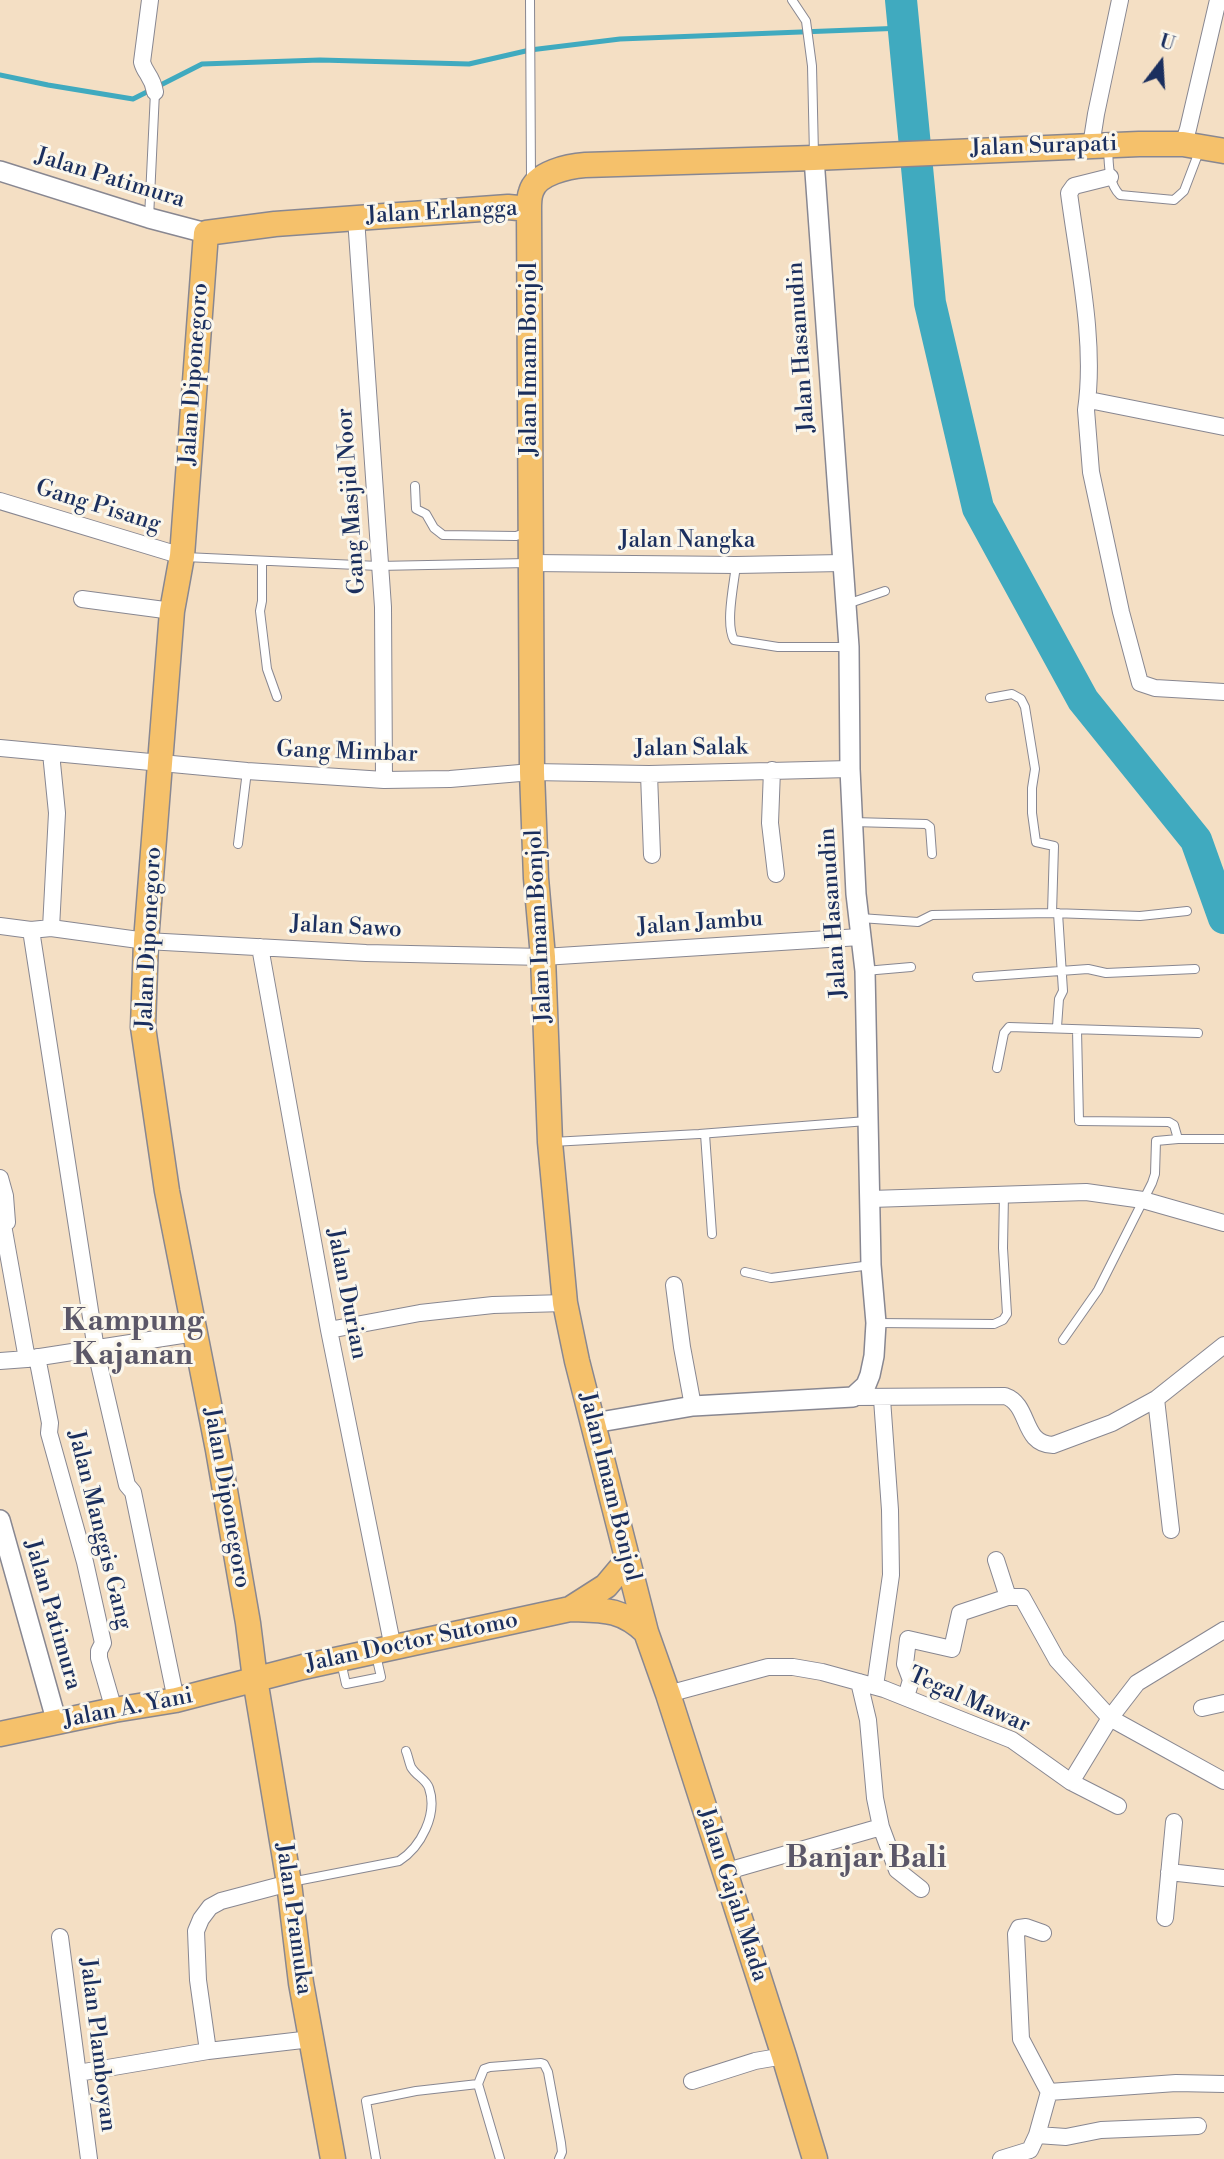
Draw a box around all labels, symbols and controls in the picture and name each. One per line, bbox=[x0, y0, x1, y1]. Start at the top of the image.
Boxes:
north arrow bbox=[1126, 28, 1196, 98]
text: U bbox=[1157, 29, 1178, 57]
street label: Jalan Surapati bbox=[970, 131, 1118, 163]
street label: Jalan Patimura bbox=[32, 143, 188, 215]
street label: Jalan Erlangga bbox=[366, 195, 518, 231]
street label: Jalan Hasanudin bbox=[782, 261, 822, 433]
street label: Jalan Imam Bonjol bbox=[516, 262, 544, 456]
street label: Jalan Diponegoro bbox=[175, 282, 215, 466]
street label: Gang Masjid Noor bbox=[332, 407, 372, 595]
street label: Gang Pisang bbox=[32, 475, 164, 539]
street label: Jalan Nangka bbox=[619, 527, 755, 555]
street label: Jalan Salak bbox=[634, 734, 748, 764]
street label: Gang Mimbar bbox=[276, 737, 418, 769]
street label: Jalan Hasanudin bbox=[814, 827, 854, 999]
street label: Jalan Imam Bonjol bbox=[521, 829, 559, 1023]
street label: Jalan Diponegoro bbox=[131, 846, 169, 1030]
street label: Jalan Jambu bbox=[636, 906, 764, 942]
street label: Jalan Sawo bbox=[290, 911, 402, 945]
street label: Jalan Durian bbox=[320, 1226, 372, 1362]
district label: Kampung Kajanan bbox=[63, 1305, 203, 1376]
street label: Jalan Imam Bonjol bbox=[572, 1390, 646, 1584]
street label: Jalan Diponegoro bbox=[197, 1406, 255, 1590]
street label: Jalan Manggis Gang bbox=[61, 1427, 137, 1633]
street label: Jalan Patimura bbox=[17, 1537, 87, 1693]
street label: Jalan Doctor Sutomo bbox=[303, 1607, 521, 1679]
street label: Tegal Mawar bbox=[904, 1662, 1034, 1740]
street label: Jalan A. Yani bbox=[61, 1683, 195, 1735]
street label: Jalan Gajah Mada bbox=[691, 1805, 773, 1985]
street label: Jalan Pramuka bbox=[269, 1841, 317, 1997]
district label: Banjar Bali bbox=[785, 1842, 947, 1878]
street label: Jalan Plamboyan bbox=[73, 1957, 121, 2133]

